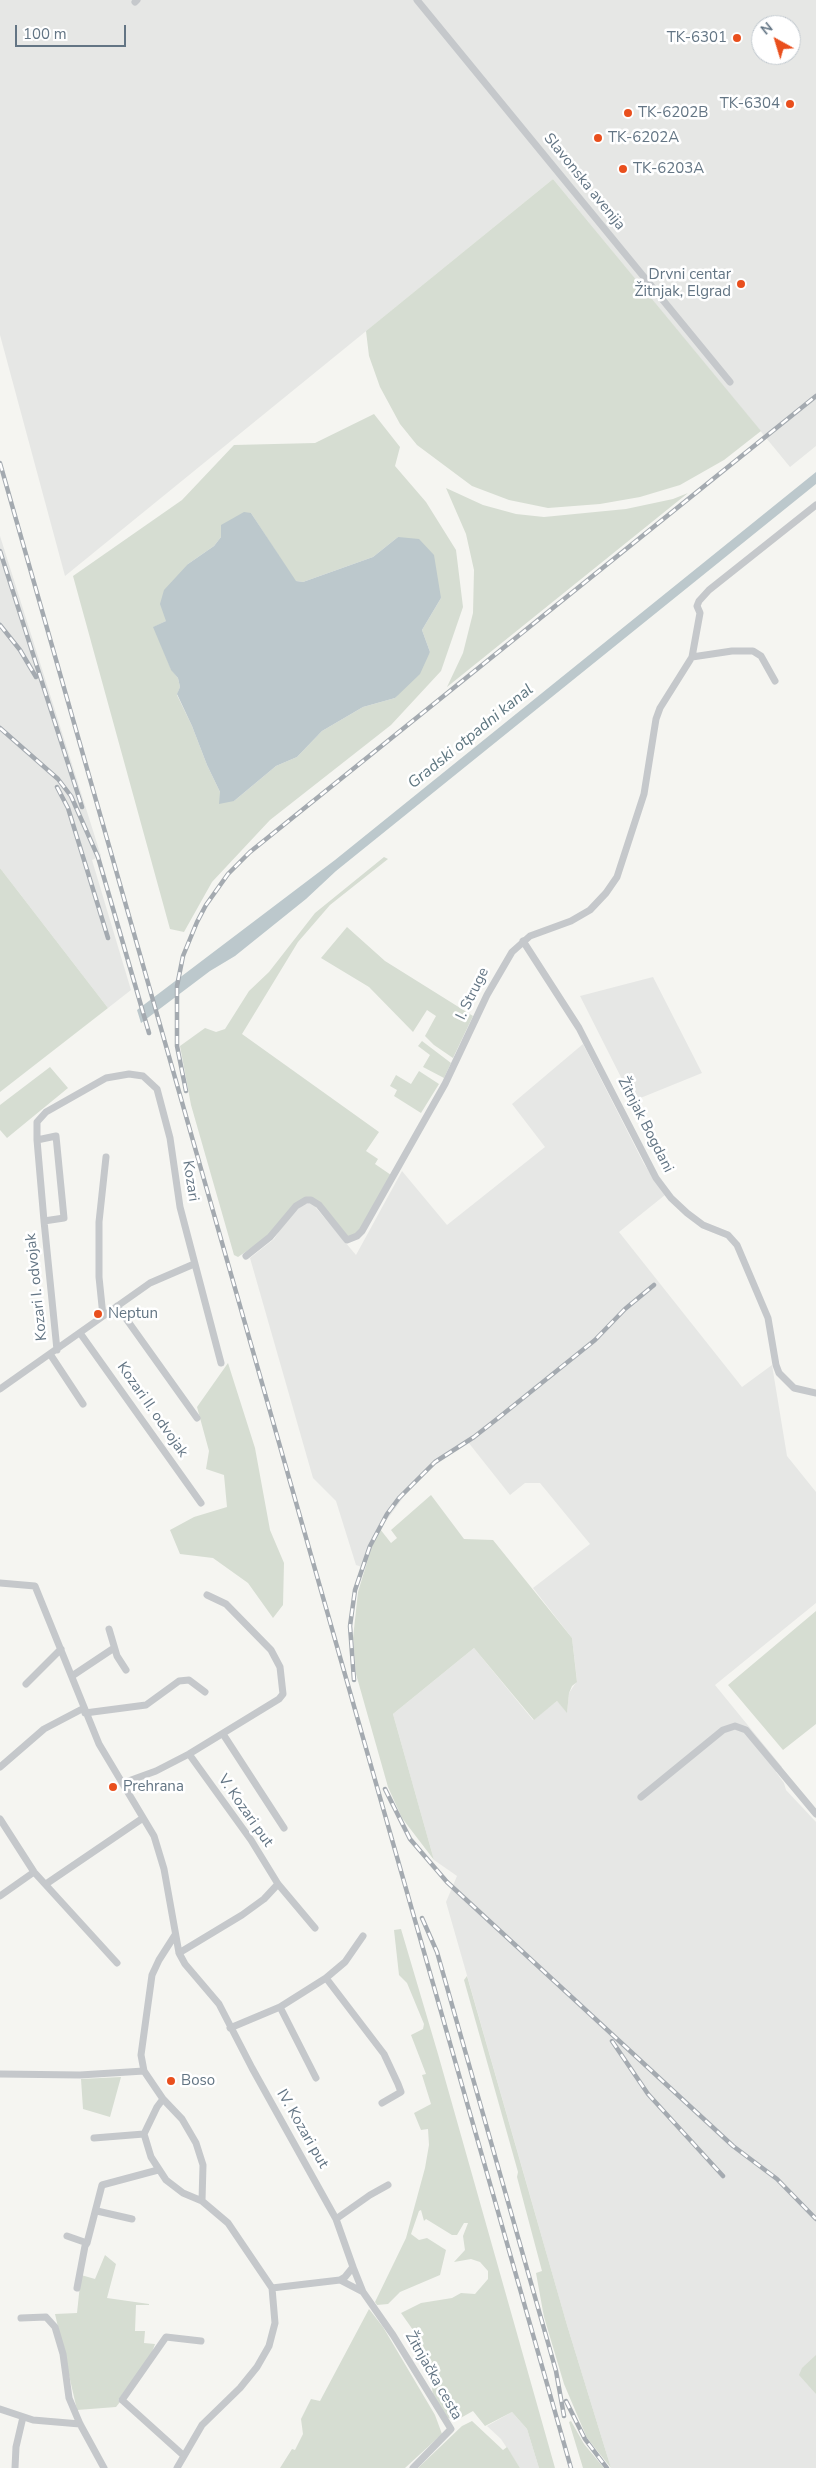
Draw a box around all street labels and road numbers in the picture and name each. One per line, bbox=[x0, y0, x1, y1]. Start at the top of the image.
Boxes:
street label: Slavonska avenija bbox=[539, 130, 629, 234]
street label: I. Struge bbox=[453, 965, 493, 1023]
street label: Žitnjak Bogdani bbox=[613, 1074, 677, 1176]
street label: Kozari bbox=[178, 1159, 202, 1203]
street label: Kozari I. odvojak bbox=[22, 1232, 52, 1342]
street label: Kozari II. odvojak bbox=[113, 1359, 191, 1461]
street label: V. Kozari put bbox=[213, 1771, 277, 1851]
street label: IV. Kozari put bbox=[272, 2086, 332, 2172]
street label: Žitnjačka cesta bbox=[400, 2329, 466, 2423]

